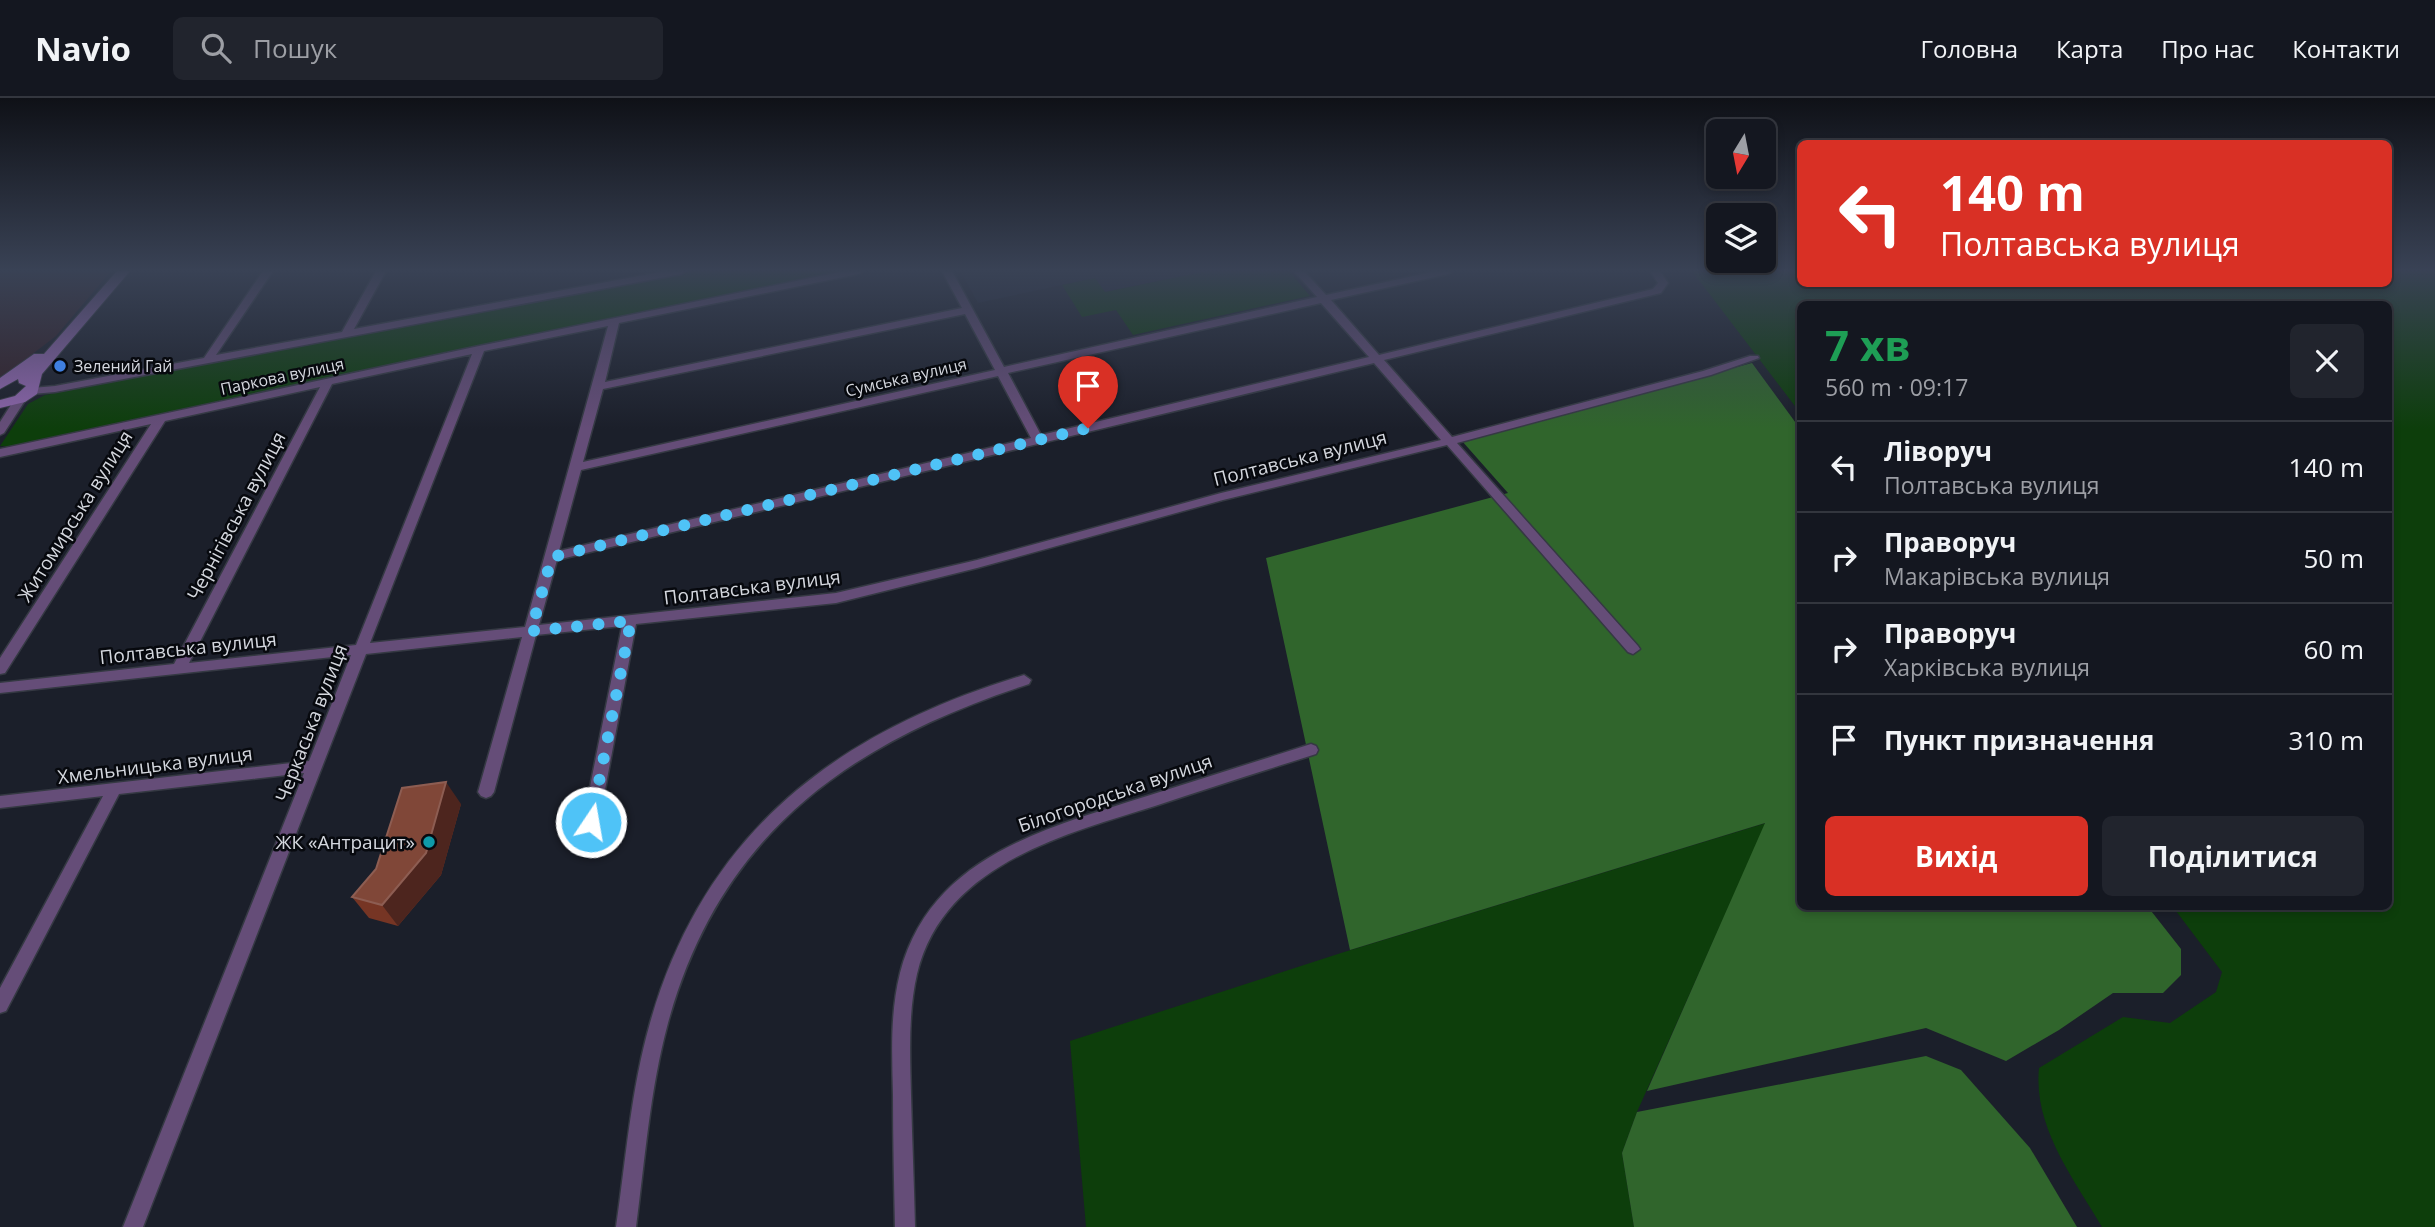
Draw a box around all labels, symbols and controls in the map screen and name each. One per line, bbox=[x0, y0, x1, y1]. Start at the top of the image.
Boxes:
search box bbox=[173, 17, 663, 80]
text: Navio bbox=[35, 26, 131, 71]
icon: search bbox=[197, 29, 235, 67]
text: Пошук bbox=[253, 30, 337, 66]
text: Головна bbox=[1921, 32, 2018, 65]
text: Карта bbox=[2056, 32, 2123, 65]
text: Про нас bbox=[2161, 32, 2254, 65]
text: Контакти bbox=[2292, 32, 2400, 65]
north arrow bbox=[1706, 119, 1776, 189]
map controls bbox=[1706, 119, 1776, 273]
text: 140 m bbox=[1940, 159, 2085, 225]
icon: left bbox=[1825, 168, 1916, 259]
button: layers bbox=[1706, 203, 1776, 273]
text: Полтавська вулиця bbox=[1940, 222, 2240, 265]
text: 7 хв bbox=[1825, 316, 1911, 373]
button: close bbox=[2290, 324, 2364, 398]
street label: Паркова вулиця bbox=[218, 352, 346, 400]
street label: Сумська вулиця bbox=[843, 352, 969, 402]
place label: Зелений Гай bbox=[74, 355, 172, 377]
pin bbox=[1058, 356, 1118, 428]
marker: Зелений Гай bbox=[52, 358, 68, 374]
icon: arrive bbox=[1069, 367, 1107, 405]
text: 560 m · 09:17 bbox=[1825, 371, 1968, 403]
street label: Полтавська вулиця bbox=[1211, 424, 1389, 492]
street label: Житомирська вулиця bbox=[12, 425, 138, 607]
street label: Чернігівська вулиця bbox=[180, 427, 292, 605]
text: Ліворуч bbox=[1884, 433, 1992, 469]
icon: left bbox=[1825, 448, 1863, 486]
text: 140 m bbox=[2289, 449, 2364, 485]
text: Полтавська вулиця bbox=[1884, 469, 2099, 501]
text: Праворуч bbox=[1884, 524, 2016, 560]
icon: right bbox=[1825, 539, 1863, 577]
text: 50 m bbox=[2303, 540, 2364, 576]
text: Макарівська вулиця bbox=[1884, 560, 2110, 592]
street label: Полтавська вулиця bbox=[662, 563, 842, 611]
text: Праворуч bbox=[1884, 615, 2016, 651]
street label: Полтавська вулиця bbox=[98, 626, 278, 670]
icon: right bbox=[1825, 630, 1863, 668]
text: 60 m bbox=[2303, 631, 2364, 667]
street label: Черкаська вулиця bbox=[269, 640, 353, 806]
text: Харківська вулиця bbox=[1884, 651, 2090, 683]
icon: arrive bbox=[1825, 721, 1863, 759]
text: Пункт призначення bbox=[1884, 722, 2154, 758]
text: 310 m bbox=[2289, 722, 2364, 758]
street label: Хмельницька вулиця bbox=[56, 740, 254, 790]
street label: Білогородська вулиця bbox=[1014, 748, 1216, 838]
position arrow bbox=[554, 785, 628, 859]
button: Вихід bbox=[1825, 816, 2088, 896]
button: Поділитися bbox=[2102, 816, 2364, 896]
place label: ЖК «Антрацит» bbox=[276, 829, 415, 855]
marker: ЖК «Антрацит» bbox=[421, 834, 437, 850]

